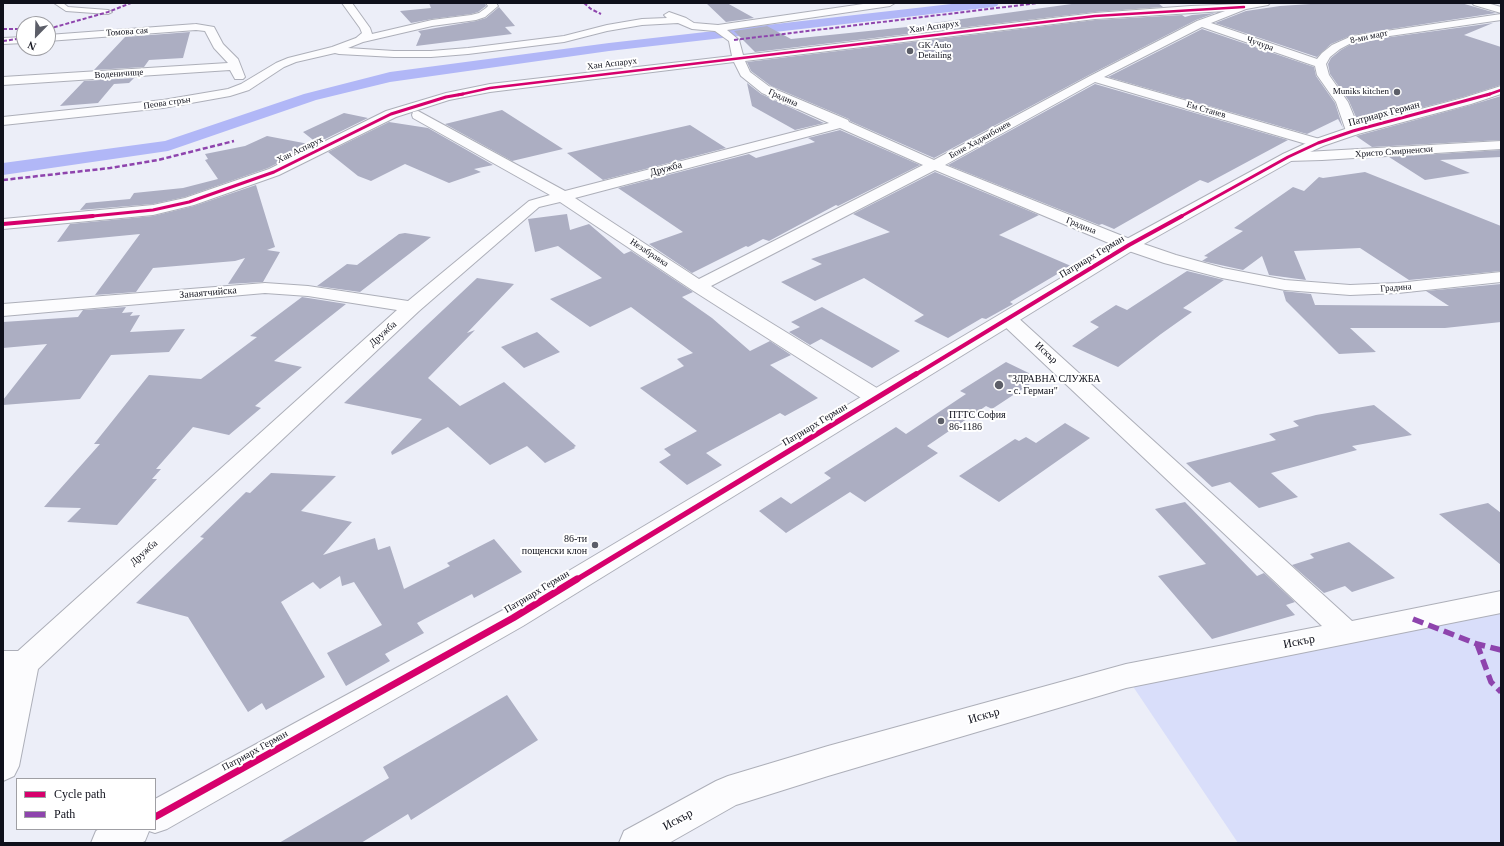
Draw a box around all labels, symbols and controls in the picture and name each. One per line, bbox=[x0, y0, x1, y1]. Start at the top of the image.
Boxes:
north arrow bbox=[16, 16, 56, 56]
street label: Хан Аспарух bbox=[908, 18, 960, 36]
street label: Томова сая bbox=[106, 25, 148, 39]
street label: 8-ми март bbox=[1349, 28, 1389, 46]
street label: Чучура bbox=[1245, 34, 1275, 54]
text: N bbox=[26, 39, 38, 53]
place label: GK Auto Detailing bbox=[918, 41, 951, 62]
marker: GK Auto Detailing bbox=[905, 46, 915, 56]
street label: Хан Аспарух bbox=[587, 56, 637, 72]
street label: Воденичище bbox=[94, 67, 144, 81]
street label: Градина bbox=[766, 87, 800, 109]
place label: Muniks kitchen bbox=[1333, 87, 1389, 97]
marker: Muniks kitchen bbox=[1392, 87, 1402, 97]
street label: Пеова стрън bbox=[143, 94, 191, 112]
street label: Ем Станев bbox=[1185, 99, 1227, 121]
street label: Патриарх Герман bbox=[1347, 99, 1421, 129]
street label: Боне Хаджибонев bbox=[947, 119, 1013, 161]
street label: Хан Аспарух bbox=[275, 134, 325, 166]
street label: Христо Смирненски bbox=[1355, 144, 1433, 160]
street label: Дружба bbox=[649, 159, 683, 179]
street label: Градина bbox=[1064, 215, 1098, 237]
street label: Патриарх Герман bbox=[1057, 233, 1127, 281]
street label: Незабравка bbox=[628, 237, 670, 269]
street label: Градина bbox=[1380, 282, 1412, 294]
street label: Занаятчийска bbox=[179, 285, 237, 301]
street label: Дружба bbox=[367, 319, 399, 349]
street label: Искър bbox=[1032, 340, 1060, 366]
place label: "ЗДРАВНА СЛУЖБА - с. Герман" bbox=[1008, 373, 1100, 396]
marker: "ЗДРАВНА СЛУЖБА - с. Герман" bbox=[993, 379, 1005, 391]
street label: Патриарх Герман bbox=[780, 401, 850, 449]
place label: ПТТС София 86-1186 bbox=[949, 409, 1006, 432]
marker: ПТТС София 86-1186 bbox=[936, 416, 946, 426]
place label: 86-ти пощенски клон bbox=[522, 533, 587, 556]
street label: Дружба bbox=[128, 538, 160, 568]
marker: 86-ти пощенски клон bbox=[590, 540, 600, 550]
street label: Патриарх Герман bbox=[502, 568, 572, 616]
street label: Искър bbox=[1282, 632, 1316, 652]
street label: Искър bbox=[967, 705, 1001, 727]
street label: Патриарх Герман bbox=[220, 728, 290, 774]
legend bbox=[16, 778, 156, 830]
text: Cycle path bbox=[54, 787, 106, 801]
street label: Искър bbox=[661, 806, 695, 834]
text: Path bbox=[54, 807, 75, 821]

